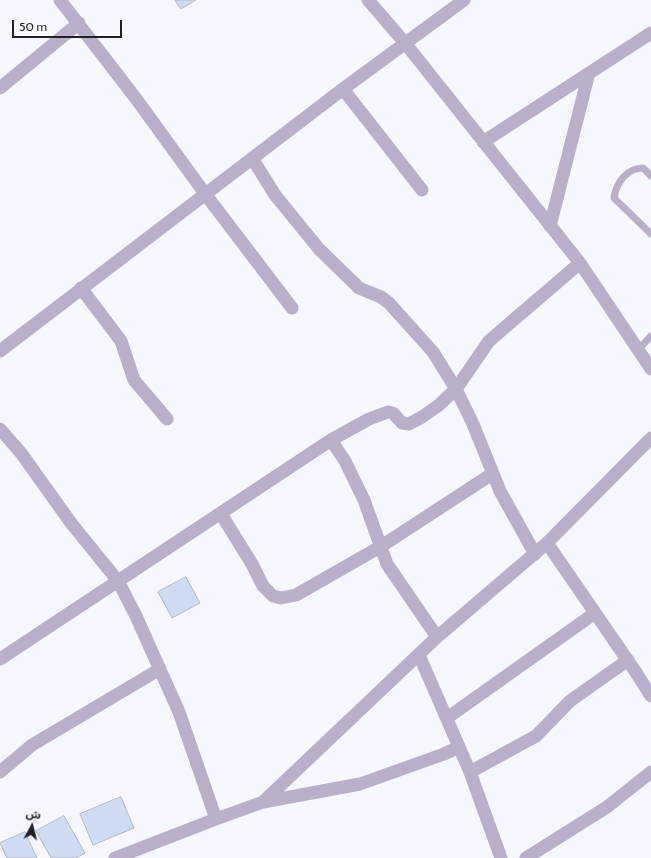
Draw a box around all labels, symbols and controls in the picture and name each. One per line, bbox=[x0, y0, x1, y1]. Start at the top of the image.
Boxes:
scale bar bbox=[14, 12, 124, 38]
text: 50 m bbox=[19, 19, 47, 34]
north arrow bbox=[12, 806, 52, 846]
text: ش bbox=[25, 806, 42, 822]

